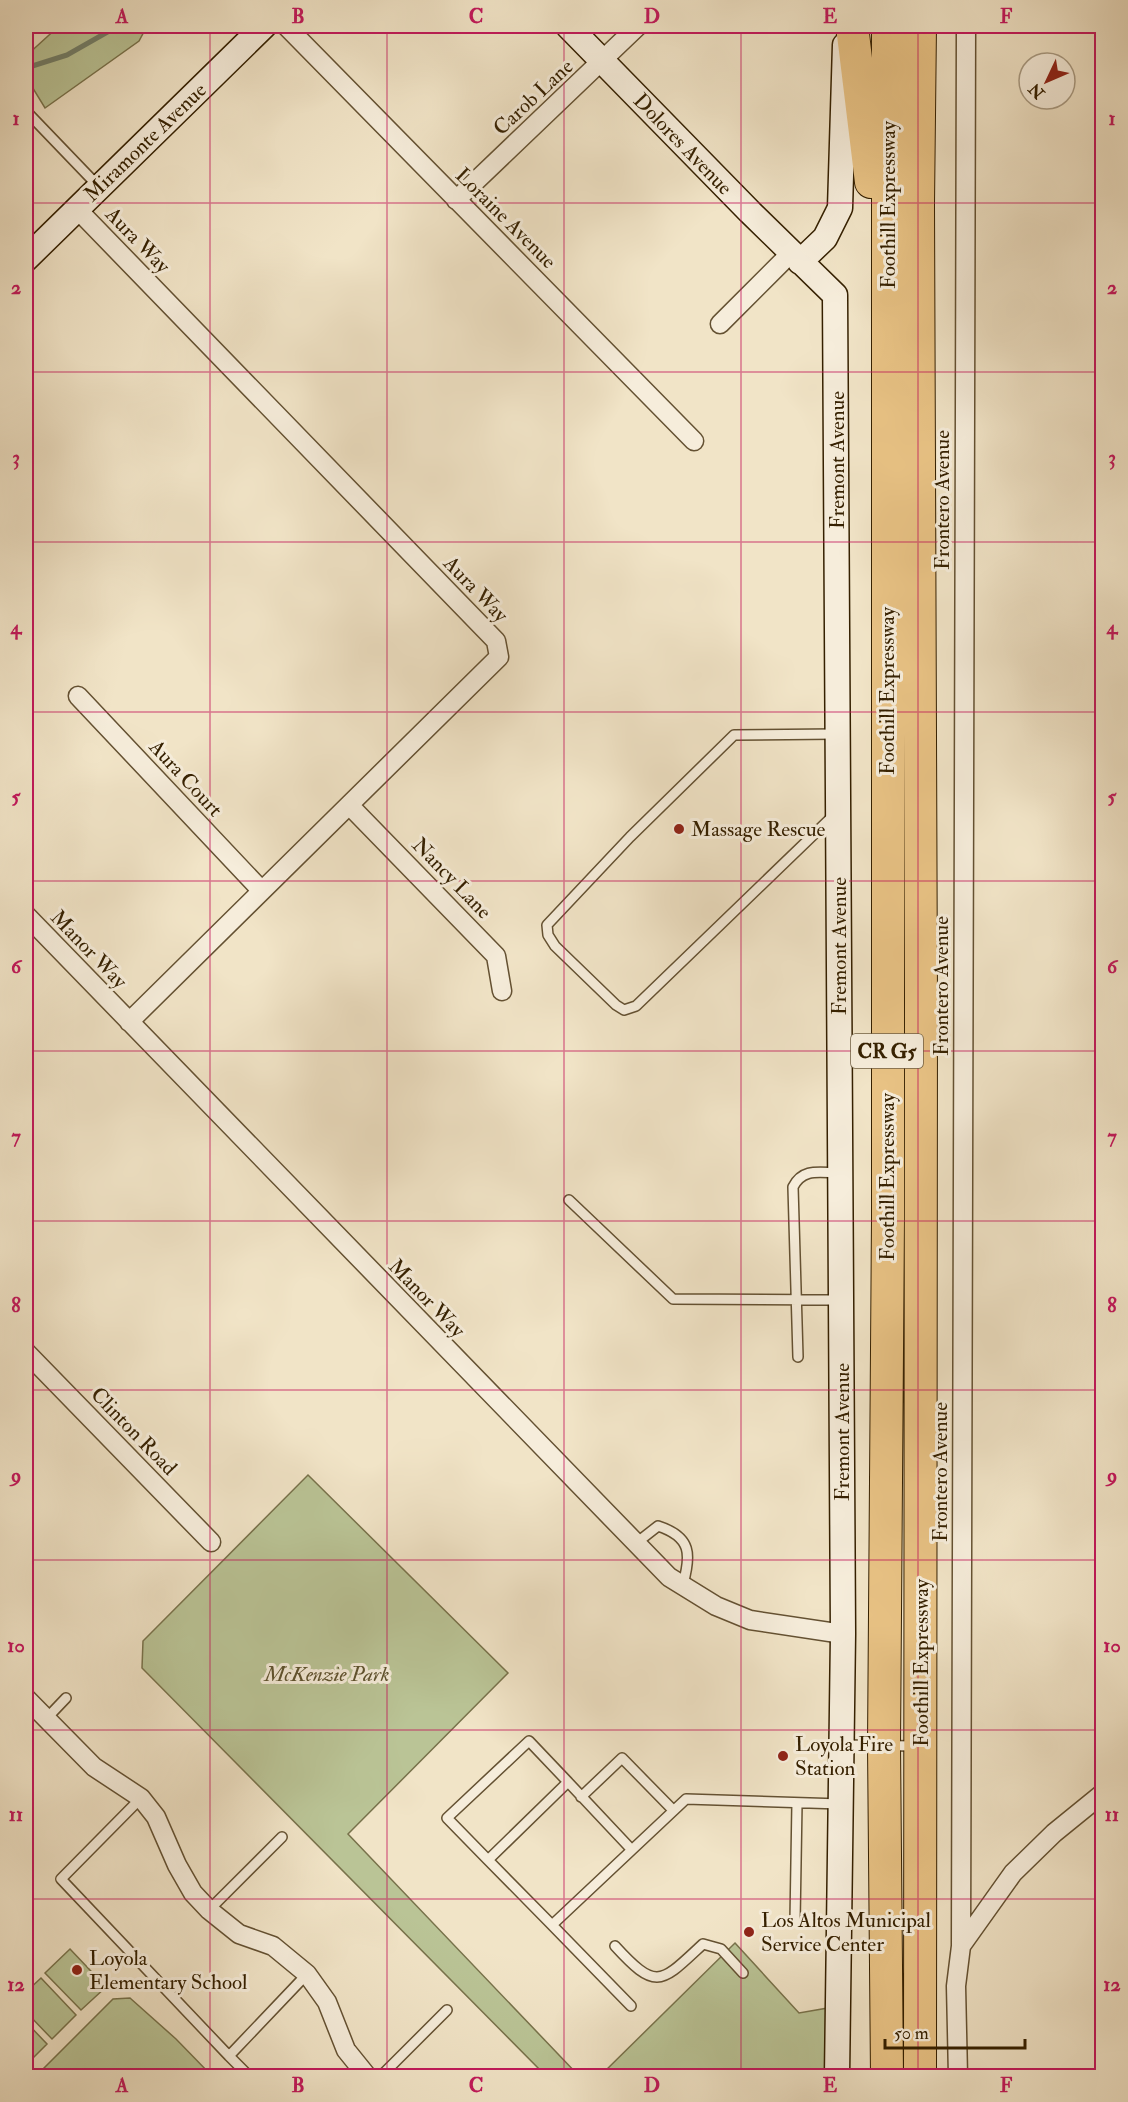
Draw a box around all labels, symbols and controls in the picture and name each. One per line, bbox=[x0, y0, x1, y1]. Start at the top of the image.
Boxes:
text: A bbox=[115, 4, 129, 29]
text: B bbox=[291, 4, 305, 29]
text: C bbox=[469, 4, 483, 29]
text: D bbox=[644, 4, 660, 29]
text: E bbox=[823, 4, 838, 29]
text: F bbox=[1000, 4, 1013, 29]
north arrow bbox=[1017, 51, 1077, 111]
street label: Carob Lane bbox=[488, 53, 579, 141]
street label: Miramonte Avenue bbox=[78, 77, 212, 208]
text: N bbox=[1024, 78, 1050, 104]
street label: Dolores Avenue bbox=[627, 88, 738, 201]
text: 1 bbox=[12, 106, 20, 131]
text: 1 bbox=[1108, 106, 1116, 131]
street label: Foothill Expressway bbox=[875, 120, 902, 289]
street label: Loraine Avenue bbox=[449, 162, 562, 275]
street label: Aura Way bbox=[99, 201, 176, 280]
text: 2 bbox=[11, 275, 21, 300]
text: 2 bbox=[1107, 275, 1117, 300]
street label: Fremont Avenue bbox=[824, 391, 851, 529]
street label: Frontero Avenue bbox=[929, 430, 956, 570]
text: 3 bbox=[12, 445, 20, 470]
text: 3 bbox=[1108, 445, 1116, 470]
street label: Aura Way bbox=[437, 550, 514, 629]
street label: Foothill Expressway bbox=[874, 606, 901, 775]
text: 4 bbox=[10, 615, 23, 640]
text: 4 bbox=[1106, 615, 1119, 640]
street label: Aura Court bbox=[142, 733, 228, 823]
text: 5 bbox=[12, 784, 22, 809]
text: 5 bbox=[1108, 784, 1118, 809]
place label: Massage Rescue bbox=[691, 816, 826, 843]
marker: Massage Rescue bbox=[672, 822, 686, 836]
street label: Nancy Lane bbox=[406, 832, 497, 925]
street label: Fremont Avenue bbox=[826, 877, 853, 1015]
street label: Manor Way bbox=[44, 904, 133, 995]
street label: Frontero Avenue bbox=[928, 916, 955, 1056]
text: 6 bbox=[11, 954, 23, 979]
text: 6 bbox=[1107, 954, 1119, 979]
road number: CR G5 bbox=[851, 1034, 923, 1068]
street label: Foothill Expressway bbox=[874, 1092, 901, 1261]
text: 7 bbox=[11, 1124, 21, 1149]
text: 7 bbox=[1107, 1124, 1117, 1149]
street label: Manor Way bbox=[382, 1253, 471, 1344]
text: 8 bbox=[11, 1293, 21, 1318]
text: 8 bbox=[1107, 1293, 1117, 1318]
street label: Fremont Avenue bbox=[829, 1363, 856, 1501]
street label: Clinton Road bbox=[85, 1381, 183, 1482]
street label: Frontero Avenue bbox=[927, 1402, 954, 1542]
text: 9 bbox=[9, 1463, 21, 1488]
text: 9 bbox=[1105, 1463, 1117, 1488]
street label: Foothill Expressway bbox=[908, 1578, 935, 1747]
text: 10 bbox=[7, 1633, 25, 1658]
text: 10 bbox=[1103, 1633, 1121, 1658]
park label: McKenzie Park bbox=[262, 1661, 390, 1688]
place label: Loyola Fire Station bbox=[795, 1731, 893, 1782]
marker: Loyola Fire Station bbox=[776, 1749, 790, 1763]
text: 11 bbox=[9, 1802, 23, 1827]
text: 11 bbox=[1105, 1802, 1119, 1827]
place label: Los Altos Municipal Service Center bbox=[761, 1907, 931, 1958]
marker: Los Altos Municipal Service Center bbox=[742, 1925, 756, 1939]
place label: Loyola Elementary School bbox=[89, 1945, 248, 1996]
marker: Loyola Elementary School bbox=[70, 1963, 84, 1977]
text: 12 bbox=[7, 1972, 25, 1997]
text: 12 bbox=[1103, 1972, 1121, 1997]
scale bar bbox=[885, 2012, 1024, 2050]
text: 50 m bbox=[894, 2022, 929, 2045]
text: A bbox=[115, 2073, 129, 2098]
text: B bbox=[291, 2073, 305, 2098]
text: C bbox=[469, 2073, 483, 2098]
text: D bbox=[644, 2073, 660, 2098]
text: E bbox=[823, 2073, 838, 2098]
text: F bbox=[1000, 2073, 1013, 2098]

